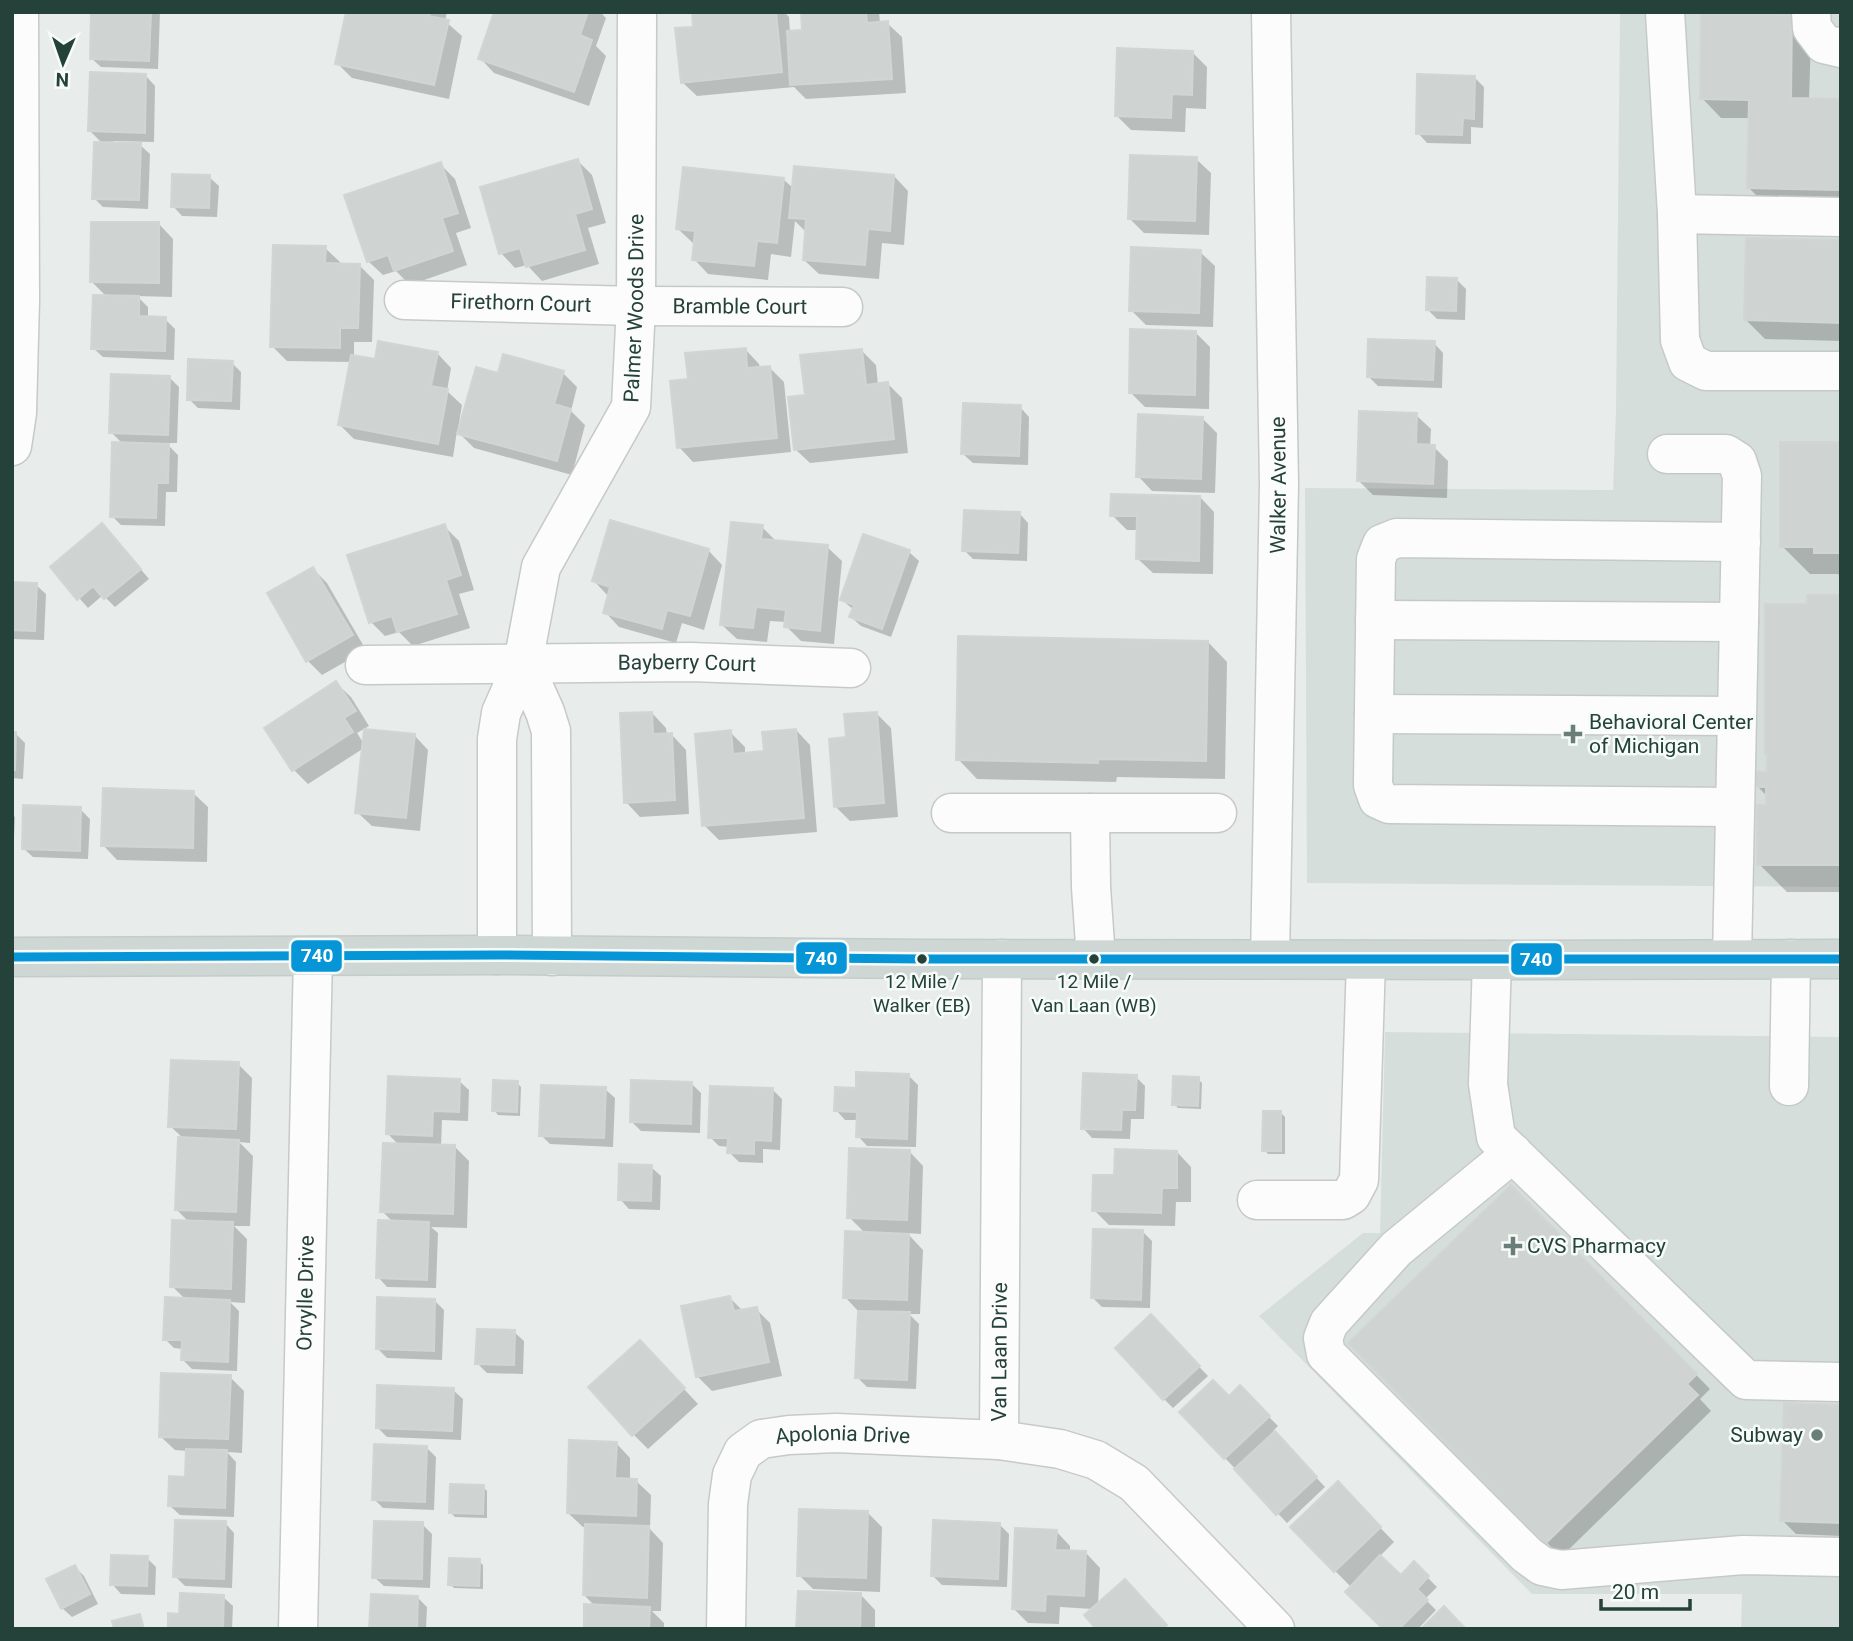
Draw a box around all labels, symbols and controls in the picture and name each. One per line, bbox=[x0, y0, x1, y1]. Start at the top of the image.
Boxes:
north arrow bbox=[28, 28, 98, 98]
text: N bbox=[55, 68, 70, 91]
street label: Palmer Woods Drive bbox=[619, 214, 648, 403]
street label: Firethorn Court bbox=[450, 289, 592, 317]
street label: Bramble Court bbox=[673, 294, 807, 319]
street label: Walker Avenue bbox=[1266, 416, 1291, 554]
street label: Bayberry Court bbox=[618, 650, 757, 676]
place label: Behavioral Center of Michigan bbox=[1589, 710, 1753, 758]
marker: Behavioral Center of Michigan bbox=[1563, 724, 1583, 744]
line badge: 740 bbox=[290, 939, 343, 973]
line badge: 740 bbox=[795, 941, 848, 975]
line badge: 740 bbox=[1510, 942, 1563, 976]
text: 740 bbox=[301, 944, 333, 967]
text: 740 bbox=[805, 947, 837, 970]
text: 740 bbox=[1520, 948, 1552, 971]
marker: 12 Mile / Walker (EB) bbox=[915, 952, 929, 966]
marker: 12 Mile / Van Laan (WB) bbox=[1087, 952, 1101, 966]
place label: 12 Mile / Walker (EB) bbox=[873, 970, 971, 1017]
place label: 12 Mile / Van Laan (WB) bbox=[1031, 970, 1157, 1017]
place label: CVS Pharmacy bbox=[1527, 1234, 1666, 1258]
street label: Orvylle Drive bbox=[292, 1235, 319, 1351]
marker: CVS Pharmacy bbox=[1505, 1238, 1521, 1254]
street label: Van Laan Drive bbox=[987, 1282, 1012, 1422]
street label: Apolonia Drive bbox=[774, 1421, 911, 1449]
place label: Subway bbox=[1730, 1423, 1803, 1447]
marker: Subway bbox=[1809, 1427, 1825, 1443]
scale bar bbox=[1601, 1568, 1690, 1612]
text: 20 m bbox=[1612, 1580, 1659, 1604]

